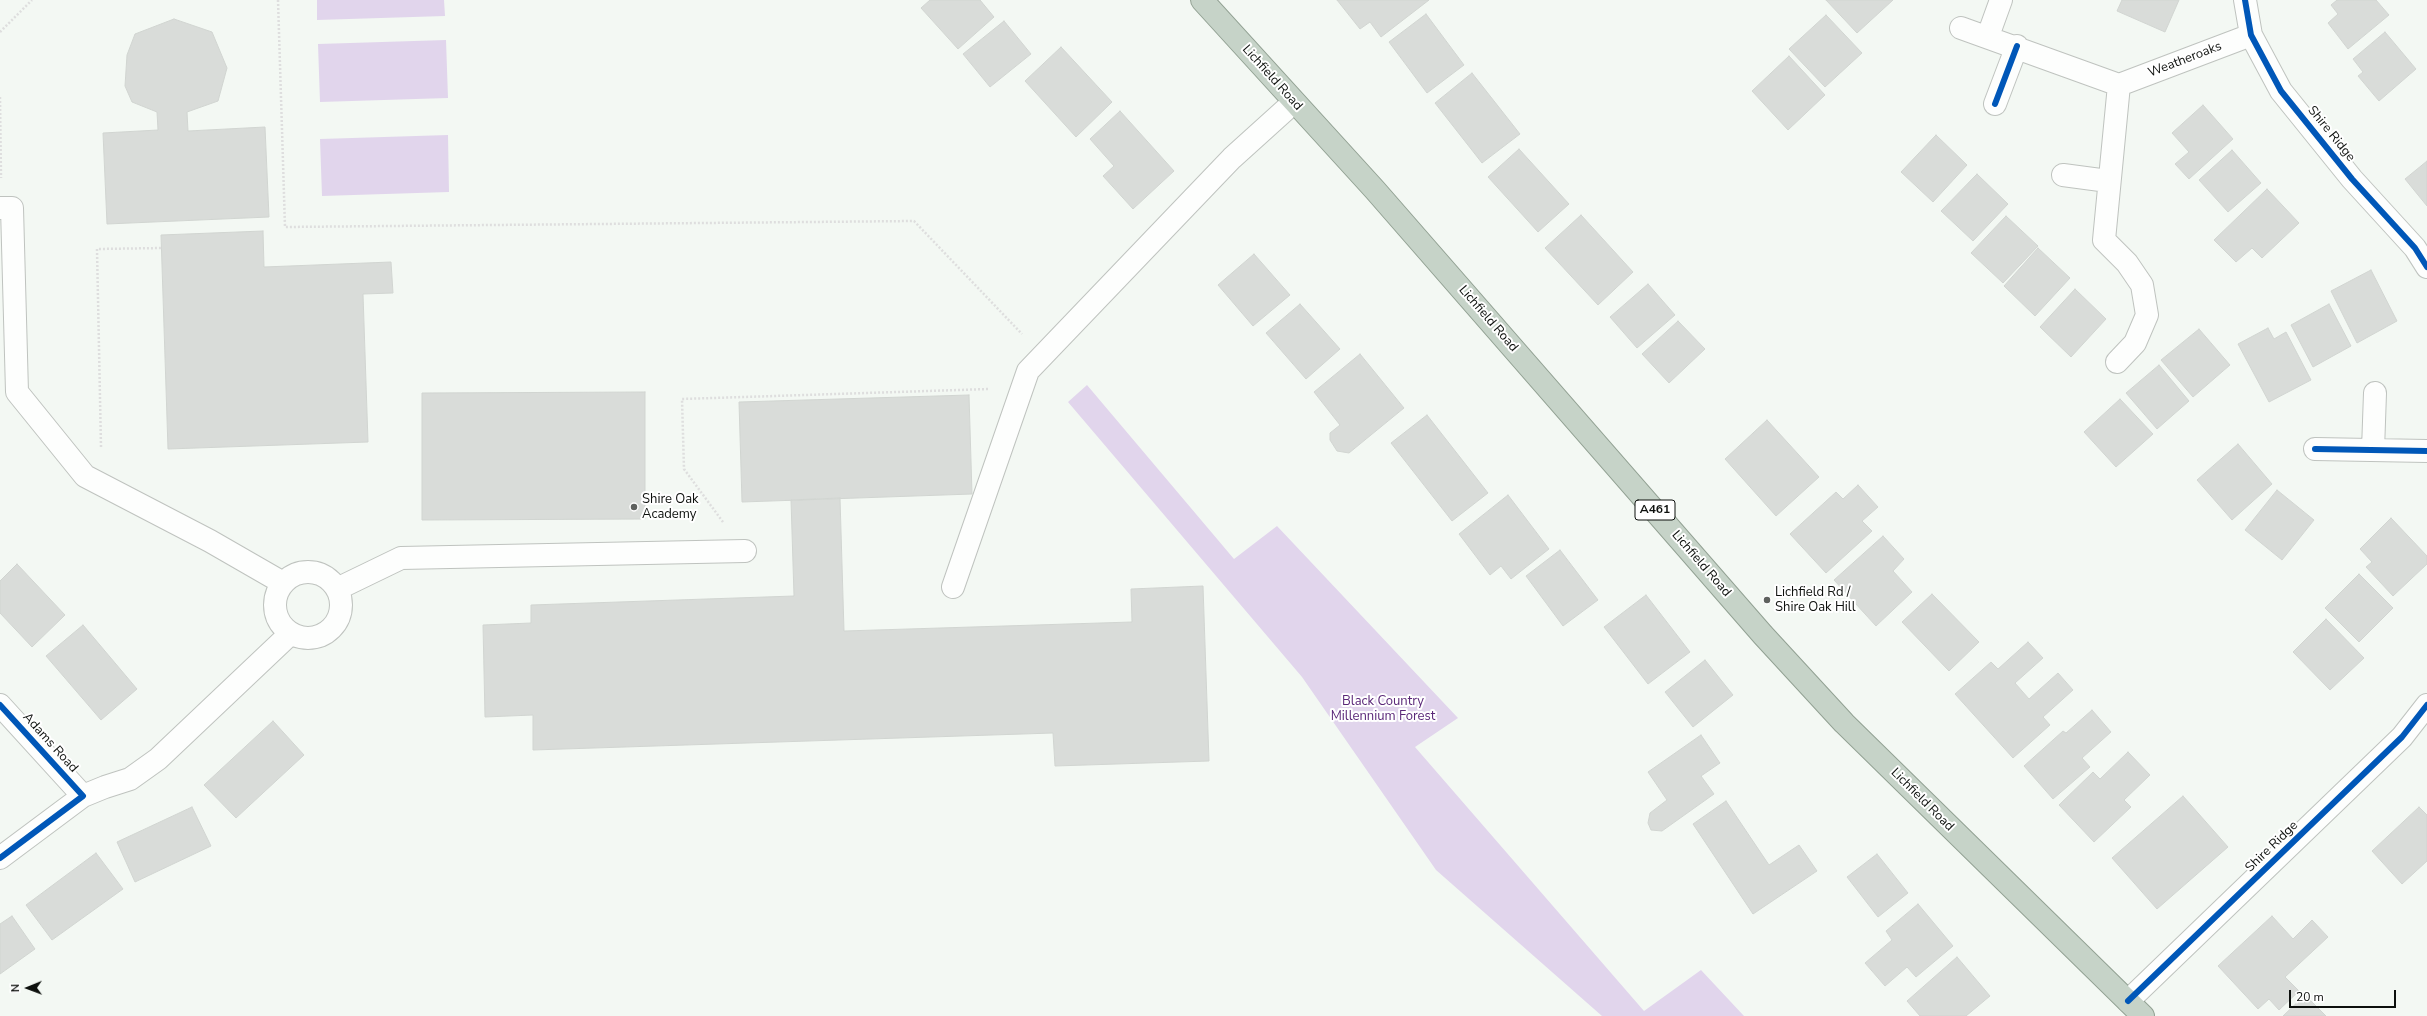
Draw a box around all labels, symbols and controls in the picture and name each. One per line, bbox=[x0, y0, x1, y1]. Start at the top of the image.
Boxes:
street label: Weatheroaks bbox=[2146, 39, 2224, 81]
street label: Lichfield Road bbox=[1239, 42, 1305, 114]
street label: Shire Ridge bbox=[2304, 103, 2358, 165]
street label: Lichfield Road bbox=[1455, 283, 1521, 355]
place label: Shire Oak Academy bbox=[642, 492, 699, 523]
road number: A461 bbox=[1635, 500, 1675, 520]
marker: Shire Oak Academy bbox=[629, 502, 639, 512]
street label: Lichfield Road bbox=[1668, 528, 1734, 600]
place label: Lichfield Rd / Shire Oak Hill bbox=[1775, 585, 1856, 616]
marker: Lichfield Rd / Shire Oak Hill bbox=[1762, 595, 1772, 605]
park label: Black Country Millennium Forest bbox=[1331, 694, 1435, 725]
street label: Adams Road bbox=[19, 710, 81, 776]
street label: Lichfield Road bbox=[1887, 765, 1957, 835]
street label: Shire Ridge bbox=[2242, 818, 2302, 876]
north arrow bbox=[8, 968, 48, 1008]
scale bar bbox=[2291, 982, 2398, 1008]
text: N bbox=[8, 984, 23, 992]
text: 20 m bbox=[2296, 989, 2324, 1005]

